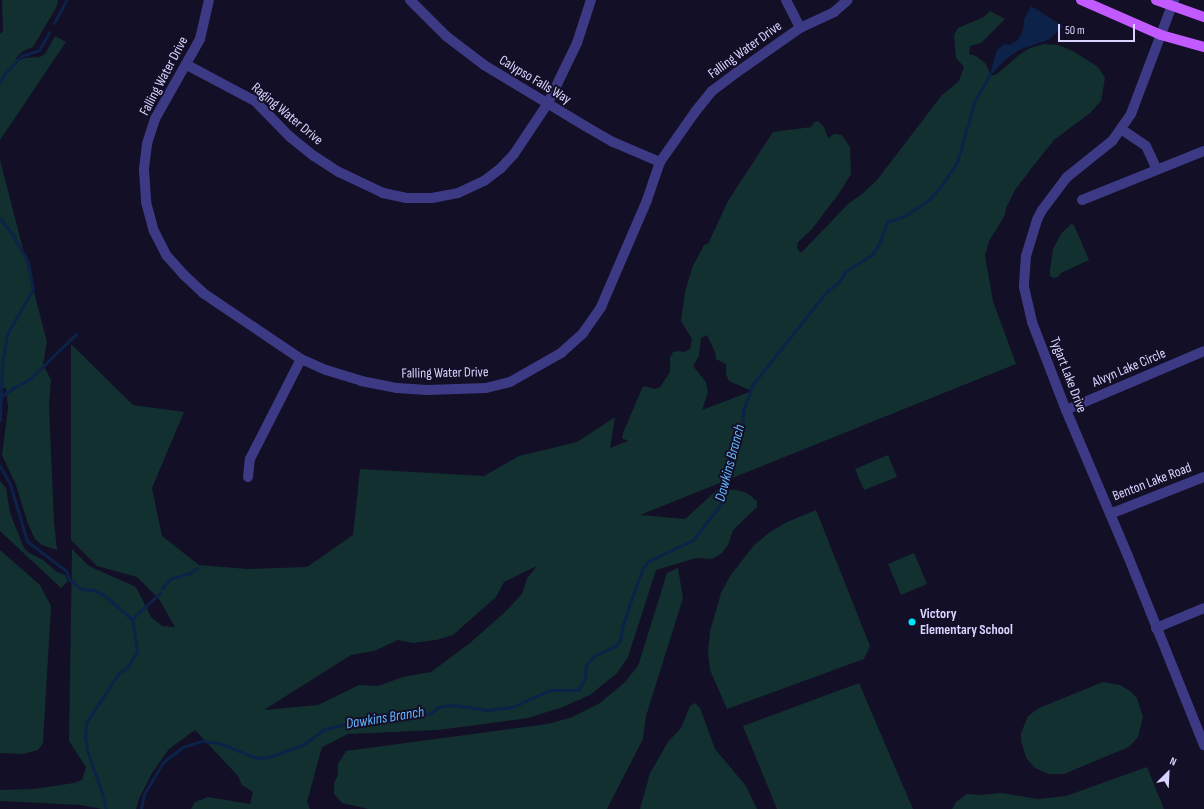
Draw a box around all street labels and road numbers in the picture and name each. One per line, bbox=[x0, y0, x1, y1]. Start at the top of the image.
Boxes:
street label: Falling Water Drive bbox=[705, 18, 785, 82]
street label: Falling Water Drive bbox=[136, 34, 192, 118]
street label: Calypso Falls Way bbox=[496, 52, 574, 108]
street label: Raging Water Drive bbox=[248, 79, 326, 149]
street label: Tygart Lake Drive bbox=[1046, 335, 1090, 415]
street label: Alvyn Lake Circle bbox=[1090, 345, 1168, 391]
street label: Falling Water Drive bbox=[401, 364, 489, 382]
street label: Benton Lake Road bbox=[1110, 459, 1194, 505]

